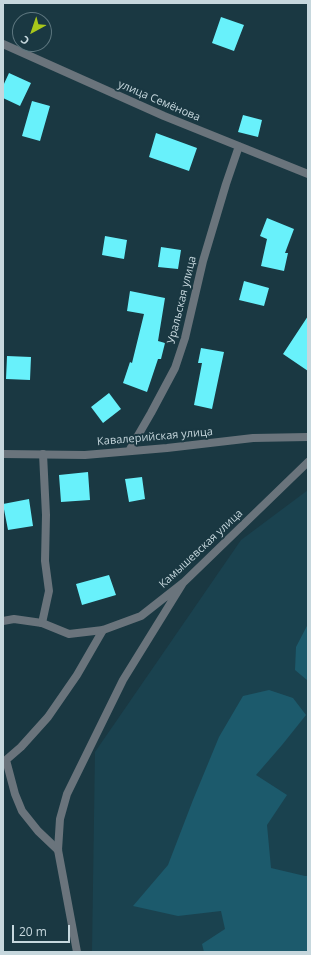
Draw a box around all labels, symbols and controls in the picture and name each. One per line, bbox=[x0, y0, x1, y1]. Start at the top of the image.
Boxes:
north arrow bbox=[12, 12, 52, 52]
text: С bbox=[17, 33, 32, 49]
street label: улица Семёнова bbox=[116, 78, 202, 124]
street label: Уральская улица bbox=[165, 255, 199, 345]
street label: Кавалерийская улица bbox=[97, 425, 213, 449]
street label: Камышевская улица bbox=[156, 507, 246, 591]
scale bar bbox=[14, 917, 72, 943]
text: 20 m bbox=[19, 923, 47, 940]

